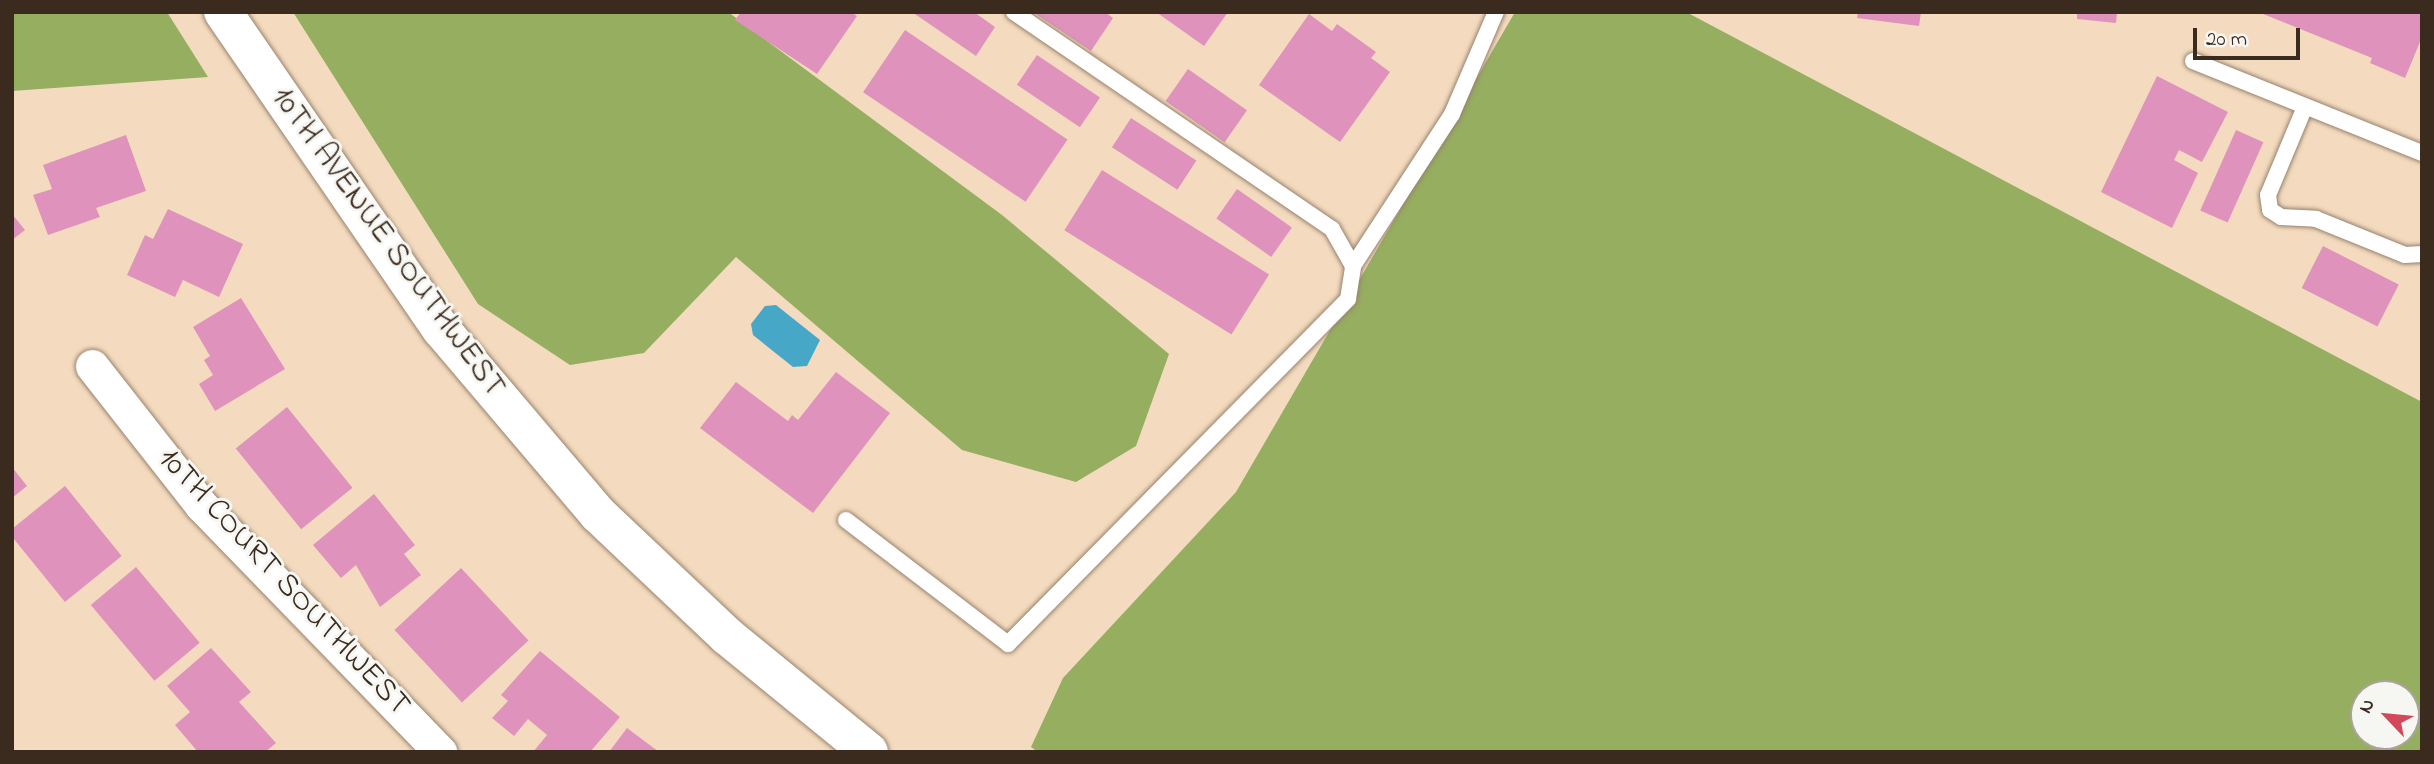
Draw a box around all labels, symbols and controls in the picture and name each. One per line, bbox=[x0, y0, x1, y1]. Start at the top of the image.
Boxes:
scale bar bbox=[2196, 14, 2303, 58]
text: 20 m bbox=[2206, 25, 2247, 55]
street label: 10TH AVENUE SOUTHWEST bbox=[262, 80, 512, 406]
street label: 10TH COURT SOUTHWEST bbox=[149, 441, 417, 725]
north arrow bbox=[2350, 680, 2420, 750]
text: N bbox=[2353, 695, 2382, 718]

